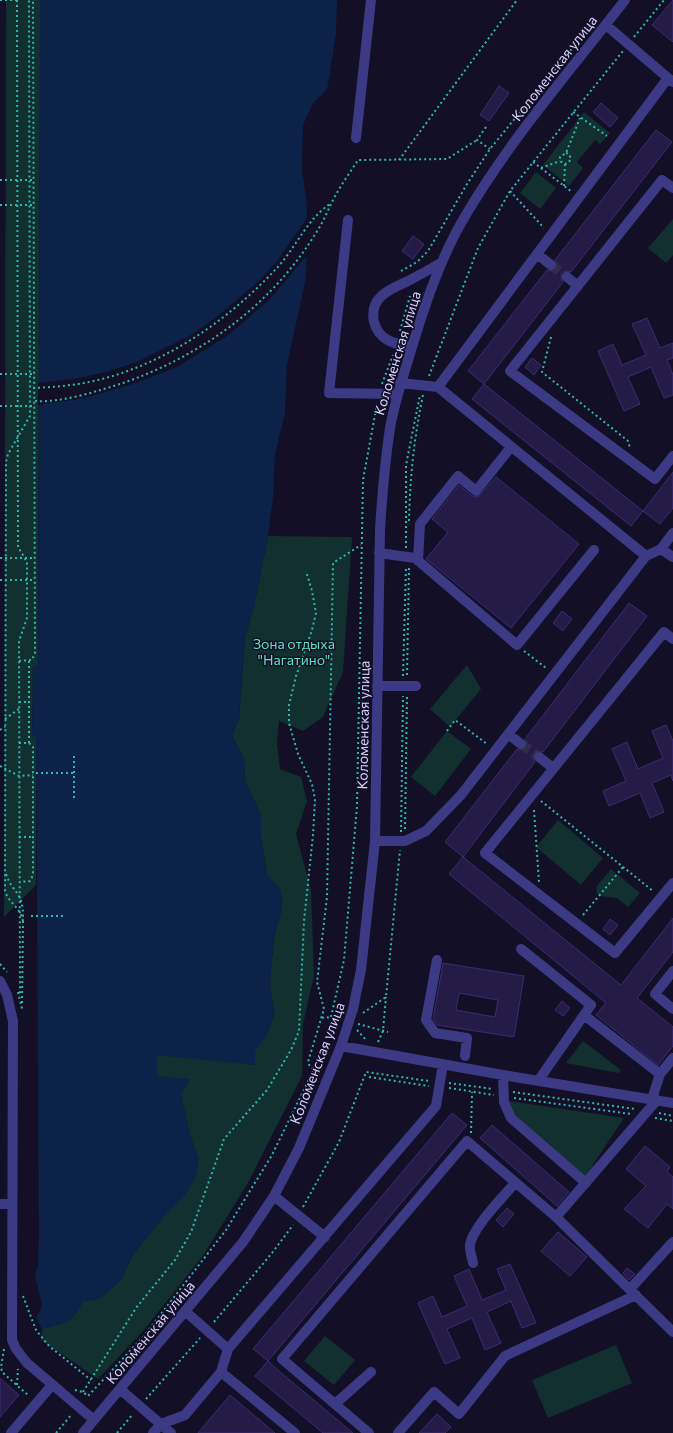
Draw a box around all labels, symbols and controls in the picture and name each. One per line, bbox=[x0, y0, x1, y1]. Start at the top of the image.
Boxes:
street label: Коломенская улица bbox=[508, 12, 600, 124]
street label: Коломенская улица bbox=[370, 289, 424, 417]
park label: Зона отдыха "Нагатино" bbox=[253, 635, 335, 668]
street label: Коломенская улица bbox=[353, 660, 373, 790]
street label: Коломенская улица bbox=[286, 1000, 348, 1126]
street label: Коломенская улица bbox=[102, 1277, 198, 1387]

